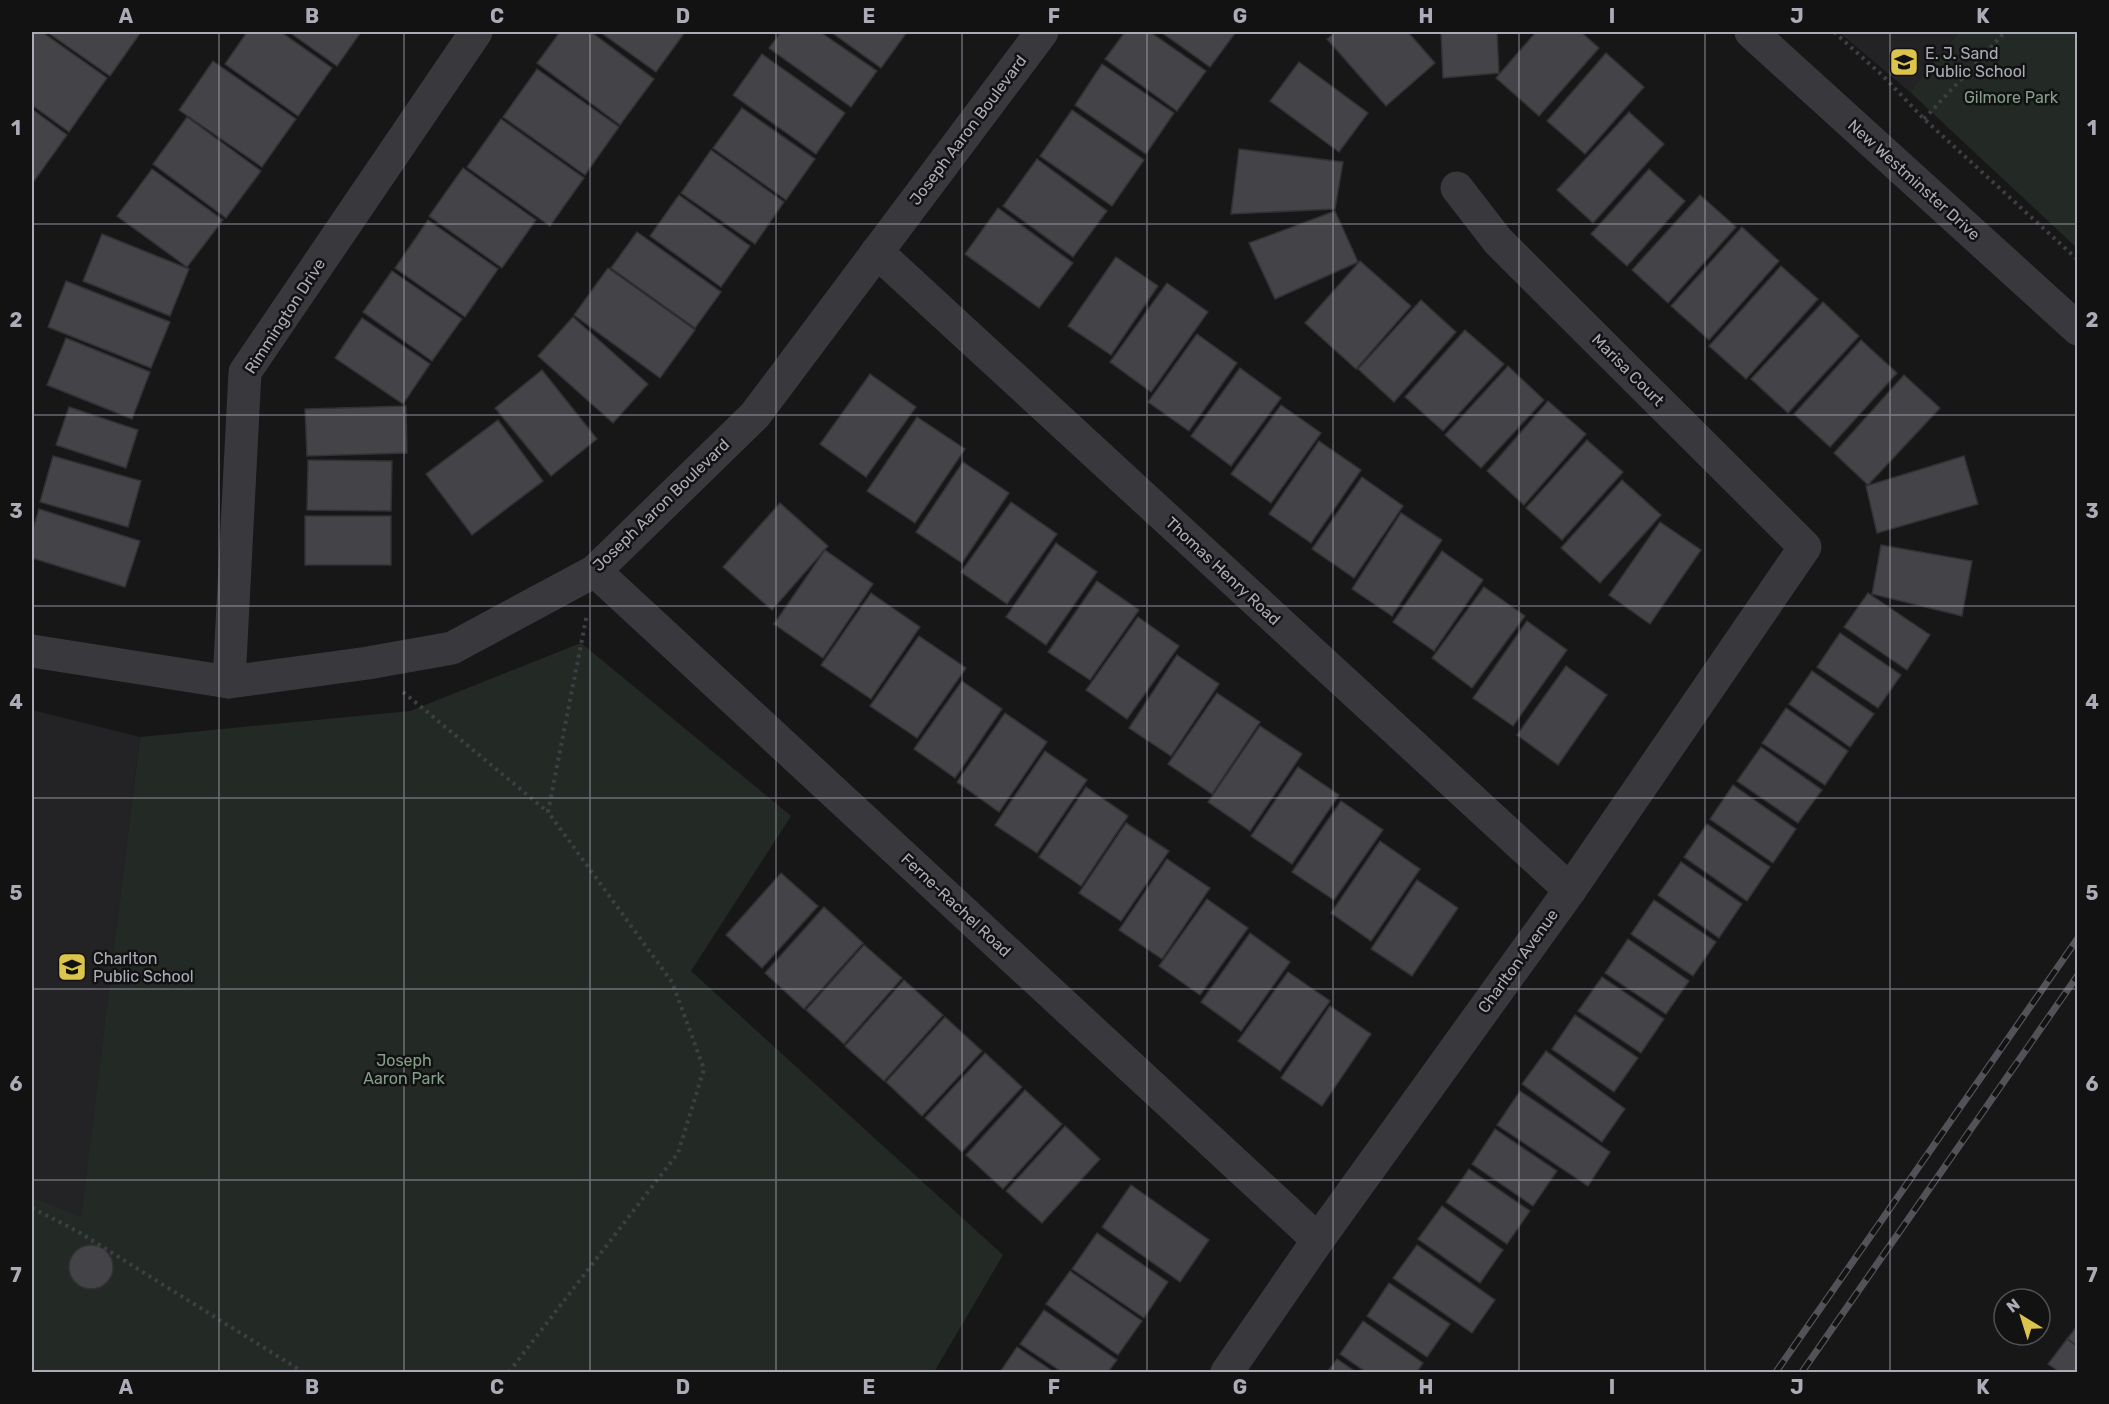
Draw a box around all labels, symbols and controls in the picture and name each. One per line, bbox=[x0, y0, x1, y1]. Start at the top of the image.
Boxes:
text: A bbox=[119, 4, 134, 28]
text: B bbox=[305, 4, 319, 28]
text: C bbox=[490, 4, 504, 28]
text: D bbox=[676, 4, 690, 28]
text: E bbox=[863, 4, 875, 28]
text: F bbox=[1048, 4, 1060, 28]
text: G bbox=[1233, 4, 1247, 28]
text: H bbox=[1419, 4, 1433, 28]
text: I bbox=[1609, 4, 1615, 28]
text: J bbox=[1790, 4, 1804, 28]
text: K bbox=[1976, 4, 1990, 28]
place label: E. J. Sand Public School bbox=[1925, 44, 2026, 81]
school or university icon: E. J. Sand Public School bbox=[1888, 46, 1920, 78]
street label: Joseph Aaron Boulevard bbox=[906, 51, 1030, 209]
park label: Gilmore Park bbox=[1964, 88, 2059, 107]
text: 1 bbox=[11, 116, 21, 140]
street label: New Westminster Drive bbox=[1844, 116, 1984, 244]
text: 1 bbox=[2087, 116, 2097, 140]
street label: Rimmington Drive bbox=[241, 255, 329, 377]
text: 2 bbox=[10, 308, 23, 332]
text: 2 bbox=[2086, 308, 2099, 332]
street label: Marisa Court bbox=[1588, 330, 1668, 410]
street label: Joseph Aaron Boulevard bbox=[589, 435, 733, 575]
text: 3 bbox=[9, 499, 23, 523]
text: 3 bbox=[2085, 499, 2099, 523]
street label: Thomas Henry Road bbox=[1162, 513, 1284, 629]
text: 4 bbox=[9, 690, 23, 714]
text: 4 bbox=[2085, 690, 2099, 714]
street label: Ferne-Rachel Road bbox=[897, 849, 1015, 961]
text: 5 bbox=[10, 881, 23, 905]
text: 5 bbox=[2086, 881, 2099, 905]
street label: Charlton Avenue bbox=[1474, 905, 1562, 1017]
place label: Charlton Public School bbox=[93, 949, 194, 986]
school or university icon: Charlton Public School bbox=[56, 951, 88, 983]
park label: Joseph Aaron Park bbox=[363, 1051, 446, 1088]
text: 6 bbox=[9, 1072, 23, 1096]
text: 6 bbox=[2085, 1072, 2099, 1096]
text: 7 bbox=[10, 1263, 22, 1287]
text: 7 bbox=[2086, 1263, 2098, 1287]
north arrow bbox=[1992, 1287, 2052, 1347]
text: N bbox=[2003, 1295, 2023, 1317]
text: A bbox=[119, 1375, 134, 1399]
text: B bbox=[305, 1375, 319, 1399]
text: C bbox=[490, 1375, 504, 1399]
text: D bbox=[676, 1375, 690, 1399]
text: E bbox=[863, 1375, 875, 1399]
text: F bbox=[1048, 1375, 1060, 1399]
text: G bbox=[1233, 1375, 1247, 1399]
text: H bbox=[1419, 1375, 1433, 1399]
text: I bbox=[1609, 1375, 1615, 1399]
text: J bbox=[1790, 1375, 1804, 1399]
text: K bbox=[1976, 1375, 1990, 1399]

